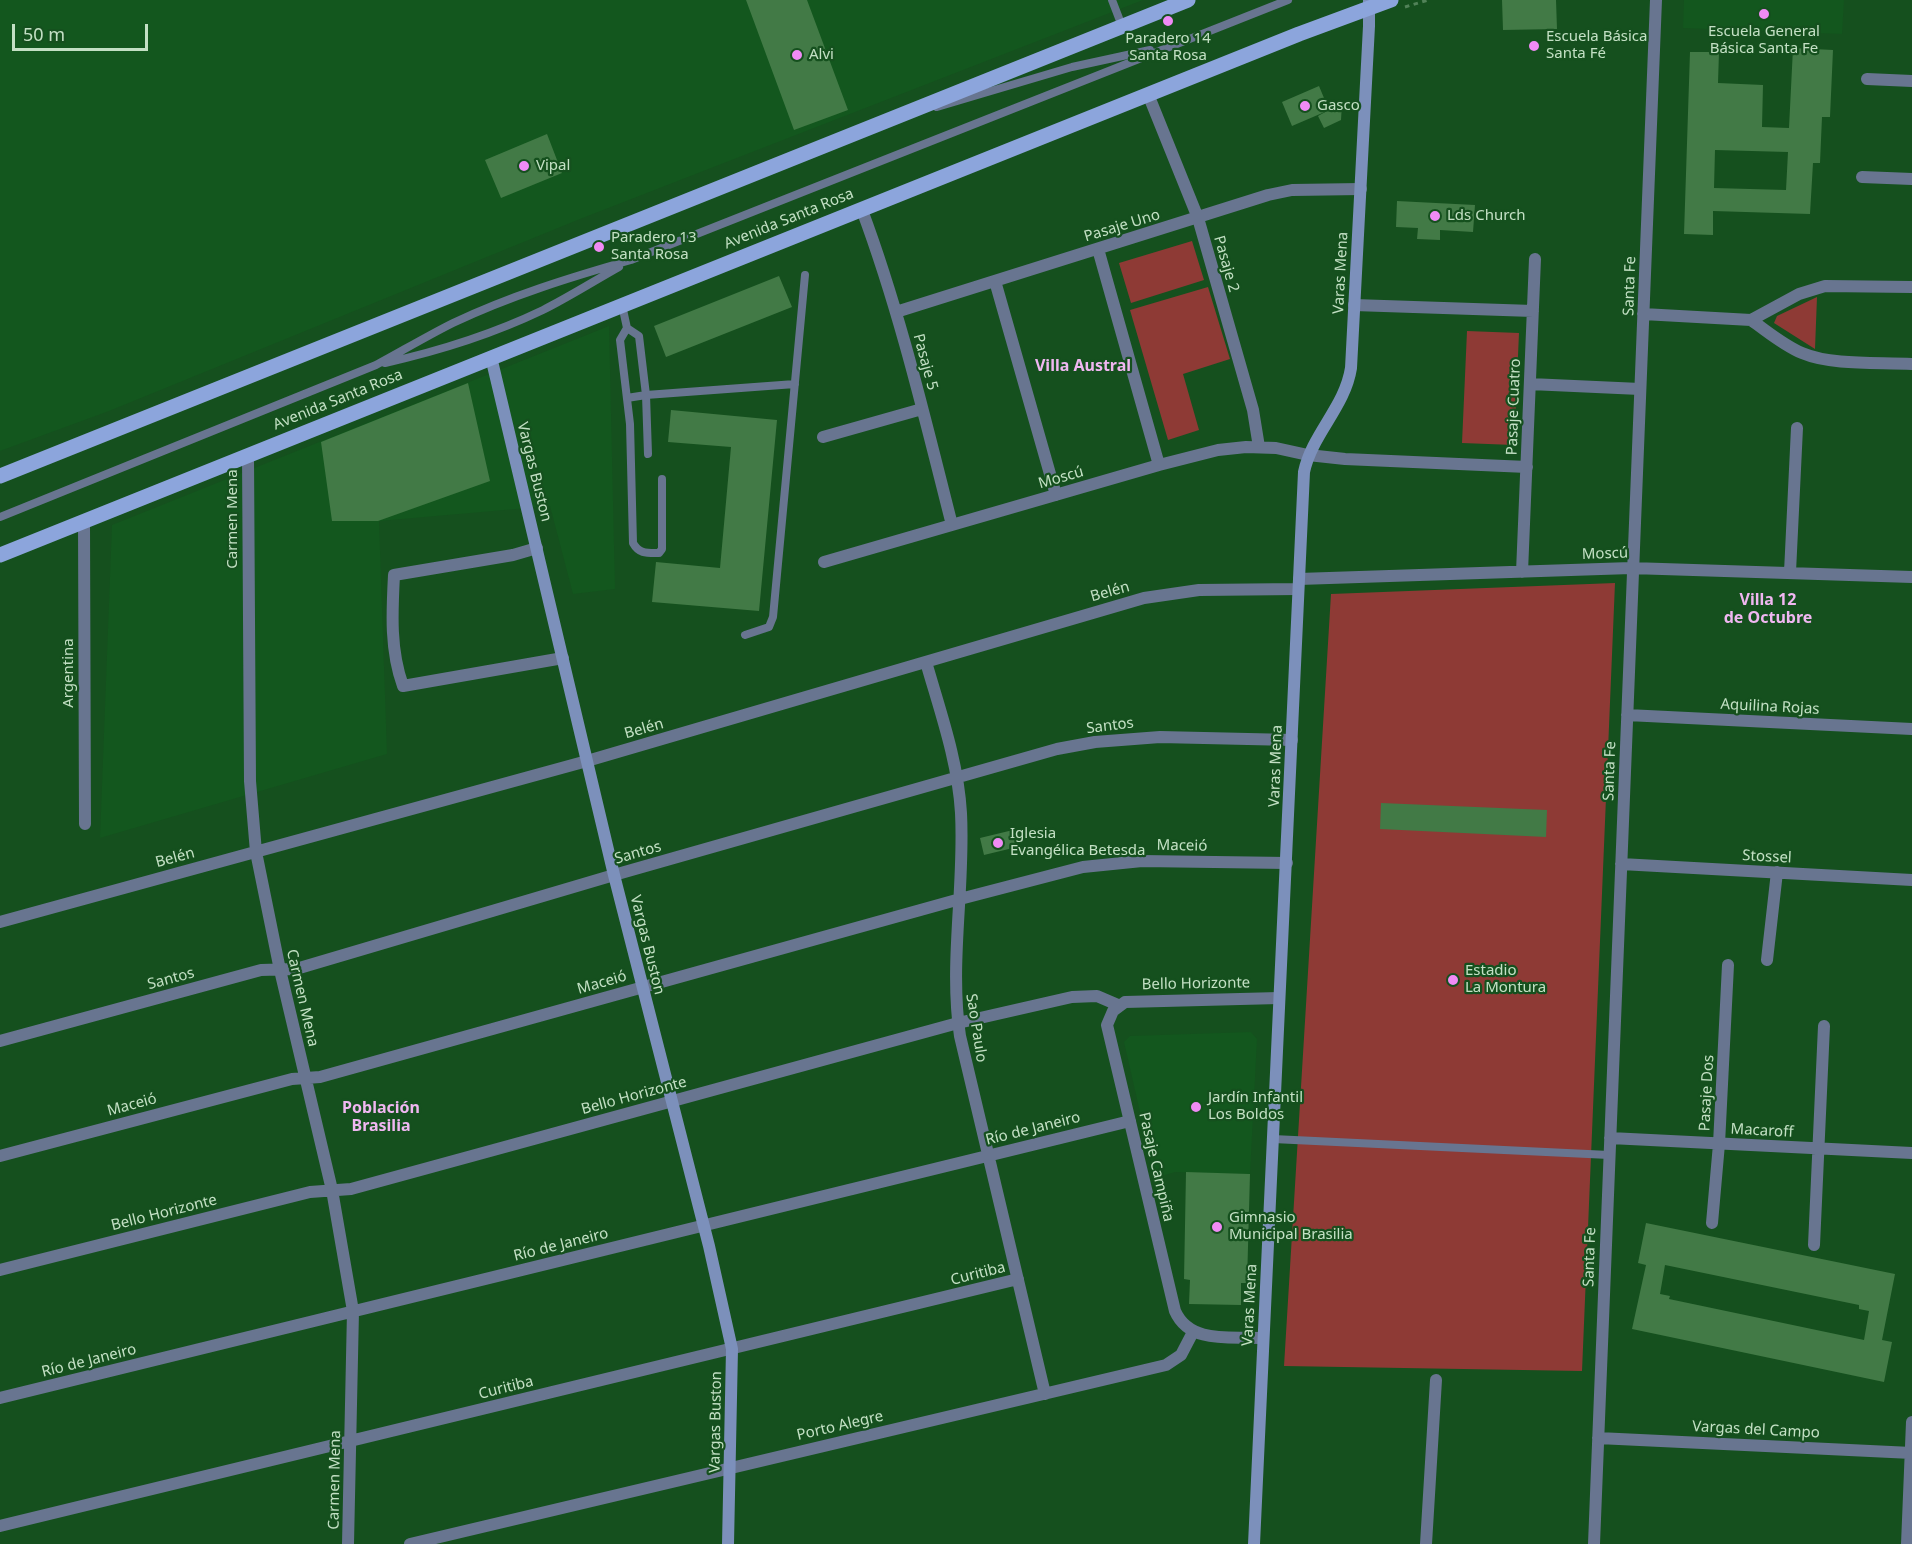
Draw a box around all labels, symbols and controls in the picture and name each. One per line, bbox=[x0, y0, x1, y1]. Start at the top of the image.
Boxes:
marker: Escuela General Básica Santa Fe bbox=[1757, 7, 1771, 21]
scale bar bbox=[15, 12, 152, 50]
marker: Paradero 14 Santa Rosa bbox=[1161, 14, 1175, 28]
text: 50 m bbox=[23, 22, 65, 46]
place label: Escuela General Básica Santa Fe bbox=[1708, 23, 1820, 58]
place label: Escuela Básica Santa Fé bbox=[1546, 28, 1647, 63]
place label: Paradero 14 Santa Rosa bbox=[1125, 30, 1211, 65]
marker: Escuela Básica Santa Fé bbox=[1527, 39, 1541, 53]
place label: Alvi bbox=[809, 46, 834, 64]
marker: Alvi bbox=[790, 48, 804, 62]
place label: Gasco bbox=[1317, 97, 1360, 115]
marker: Gasco bbox=[1298, 99, 1312, 113]
place label: Vipal bbox=[536, 157, 570, 175]
marker: Vipal bbox=[517, 159, 531, 173]
street label: Avenida Santa Rosa bbox=[722, 185, 856, 253]
street label: Pasaje Uno bbox=[1082, 206, 1162, 246]
place label: Lds Church bbox=[1447, 207, 1526, 225]
marker: Lds Church bbox=[1428, 209, 1442, 223]
place label: Paradero 13 Santa Rosa bbox=[611, 229, 697, 264]
street label: Varas Mena bbox=[1330, 231, 1352, 315]
street label: Pasaje 2 bbox=[1209, 234, 1243, 294]
marker: Paradero 13 Santa Rosa bbox=[592, 240, 606, 254]
street label: Santa Fe bbox=[1620, 256, 1640, 316]
street label: Pasaje 5 bbox=[909, 332, 941, 392]
district label: Villa Austral bbox=[1035, 356, 1131, 376]
street label: Pasaje Cuatro bbox=[1503, 358, 1525, 456]
street label: Avenida Santa Rosa bbox=[271, 366, 405, 434]
street label: Vargas Buston bbox=[513, 420, 555, 524]
street label: Moscú bbox=[1036, 463, 1086, 493]
street label: Carmen Mena bbox=[224, 469, 242, 569]
street label: Moscú bbox=[1582, 544, 1628, 564]
street label: Belén bbox=[1088, 578, 1132, 606]
district label: Villa 12 de Octubre bbox=[1724, 590, 1812, 628]
street label: Argentina bbox=[60, 638, 78, 708]
street label: Aquilina Rojas bbox=[1720, 695, 1820, 719]
street label: Santos bbox=[1085, 714, 1135, 738]
street label: Belén bbox=[622, 715, 666, 743]
street label: Varas Mena bbox=[1266, 725, 1286, 807]
street label: Santa Fe bbox=[1600, 741, 1620, 801]
place label: Iglesia Evangélica Betesda bbox=[1010, 825, 1145, 860]
marker: Iglesia Evangélica Betesda bbox=[991, 836, 1005, 850]
street label: Maceió bbox=[1157, 837, 1207, 855]
street label: Santos bbox=[613, 838, 663, 868]
street label: Belén bbox=[153, 844, 197, 872]
street label: Stossel bbox=[1742, 847, 1792, 867]
street label: Vargas Buston bbox=[626, 893, 668, 997]
street label: Carmen Mena bbox=[282, 948, 322, 1048]
place label: Estadio La Montura bbox=[1465, 962, 1546, 997]
street label: Santos bbox=[146, 964, 196, 994]
street label: Maceió bbox=[575, 967, 629, 999]
marker: Estadio La Montura bbox=[1446, 973, 1460, 987]
street label: Bello Horizonte bbox=[1142, 974, 1250, 994]
street label: Sao Paulo bbox=[962, 992, 990, 1064]
street label: Pasaje Dos bbox=[1696, 1054, 1718, 1132]
street label: Bello Horizonte bbox=[579, 1073, 689, 1119]
place label: Jardín Infantil Los Boldos bbox=[1208, 1089, 1303, 1124]
street label: Maceió bbox=[105, 1090, 159, 1120]
district label: Población Brasilia bbox=[342, 1098, 420, 1136]
marker: Jardín Infantil Los Boldos bbox=[1189, 1100, 1203, 1114]
street label: Río de Janeiro bbox=[984, 1109, 1082, 1149]
street label: Pasaje Campiña bbox=[1135, 1110, 1177, 1224]
street label: Macaroff bbox=[1730, 1120, 1794, 1142]
street label: Bello Horizonte bbox=[109, 1191, 219, 1235]
place label: Gimnasio Municipal Brasilia bbox=[1229, 1209, 1353, 1244]
marker: Gimnasio Municipal Brasilia bbox=[1210, 1220, 1224, 1234]
street label: Río de Janeiro bbox=[512, 1225, 610, 1265]
street label: Santa Fe bbox=[1580, 1227, 1600, 1287]
street label: Curitiba bbox=[949, 1259, 1007, 1289]
street label: Varas Mena bbox=[1239, 1263, 1261, 1347]
street label: Río de Janeiro bbox=[40, 1341, 138, 1381]
street label: Vargas Buston bbox=[706, 1371, 726, 1473]
street label: Curitiba bbox=[477, 1373, 535, 1403]
street label: Porto Alegre bbox=[795, 1407, 885, 1445]
street label: Vargas del Campo bbox=[1692, 1418, 1820, 1442]
street label: Carmen Mena bbox=[325, 1430, 345, 1530]

